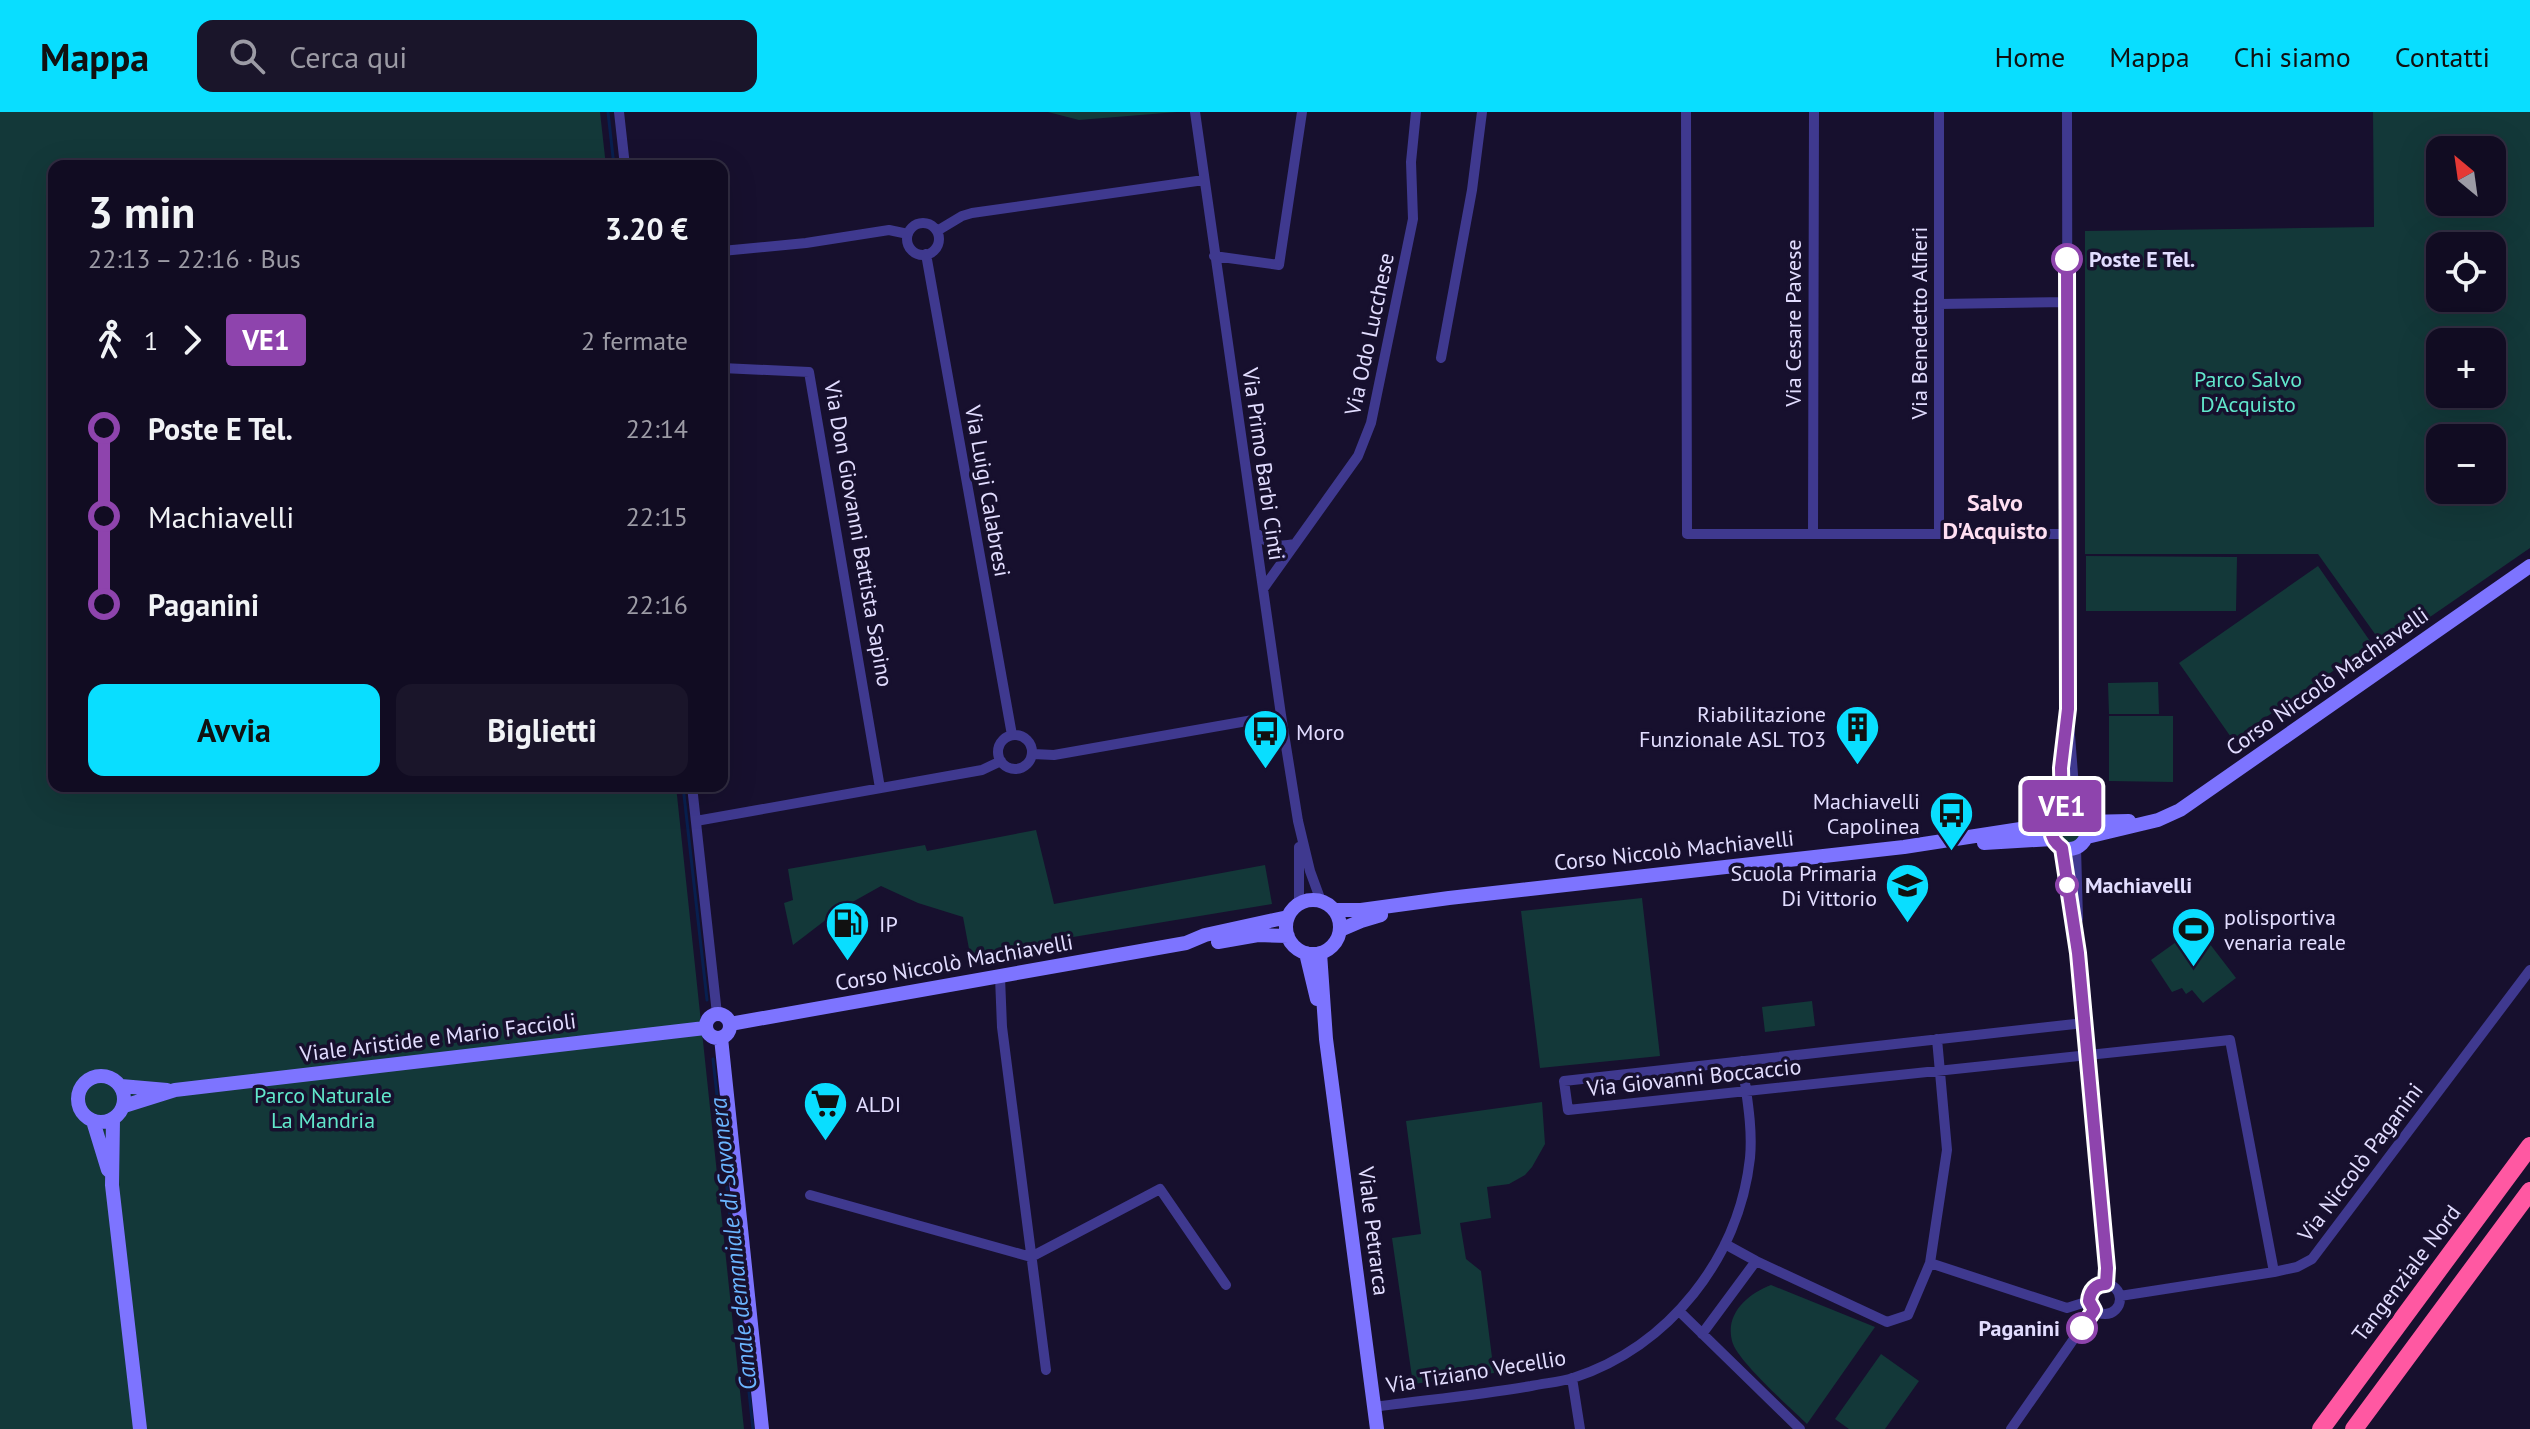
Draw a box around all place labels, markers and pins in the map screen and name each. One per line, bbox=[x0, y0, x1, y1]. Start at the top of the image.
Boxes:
marker: Poste E Tel. bbox=[2052, 244, 2082, 274]
place label: Poste E Tel. bbox=[2089, 245, 2195, 273]
place label: Riabilitazione Funzionale ASL TO3 bbox=[1639, 700, 1826, 753]
building icon: Riabilitazione Funzionale ASL TO3 bbox=[1833, 703, 1881, 766]
bus stop icon: Moro bbox=[1241, 708, 1289, 771]
place label: Moro bbox=[1296, 718, 1344, 746]
place label: Machiavelli Capolinea bbox=[1813, 787, 1920, 840]
bus stop icon: Machiavelli Capolinea bbox=[1927, 790, 1975, 853]
place label: Scuola Primaria Di Vittorio bbox=[1731, 859, 1877, 912]
school or university icon: Scuola Primaria Di Vittorio bbox=[1884, 862, 1932, 925]
place label: Machiavelli bbox=[2085, 871, 2192, 899]
marker: Machiavelli bbox=[2056, 874, 2078, 896]
fuel station icon: IP bbox=[824, 900, 872, 963]
place label: polisportiva venaria reale bbox=[2224, 903, 2346, 956]
sports icon: polisportiva venaria reale bbox=[2169, 906, 2217, 969]
place label: IP bbox=[879, 910, 898, 938]
supermarket icon: ALDI bbox=[801, 1080, 849, 1143]
place label: ALDI bbox=[856, 1090, 901, 1118]
marker: Paganini bbox=[2067, 1313, 2097, 1343]
place label: Paganini bbox=[1979, 1314, 2060, 1342]

